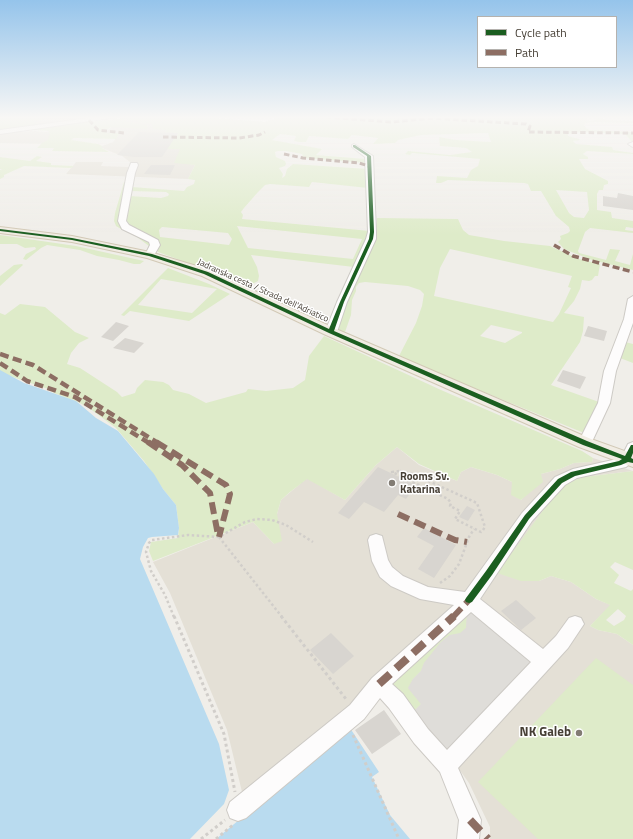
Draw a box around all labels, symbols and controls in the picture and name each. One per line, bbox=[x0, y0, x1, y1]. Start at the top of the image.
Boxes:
legend bbox=[477, 16, 617, 68]
text: Cycle path bbox=[515, 23, 567, 42]
text: Path bbox=[515, 43, 539, 62]
street label: Jadranska cesta / Strada dell'Adriatico bbox=[196, 257, 330, 325]
place label: Rooms Sv. Katarina bbox=[400, 470, 449, 496]
marker: Rooms Sv. Katarina bbox=[387, 478, 397, 488]
place label: NK Galeb bbox=[520, 725, 571, 741]
marker: NK Galeb bbox=[574, 728, 584, 738]

